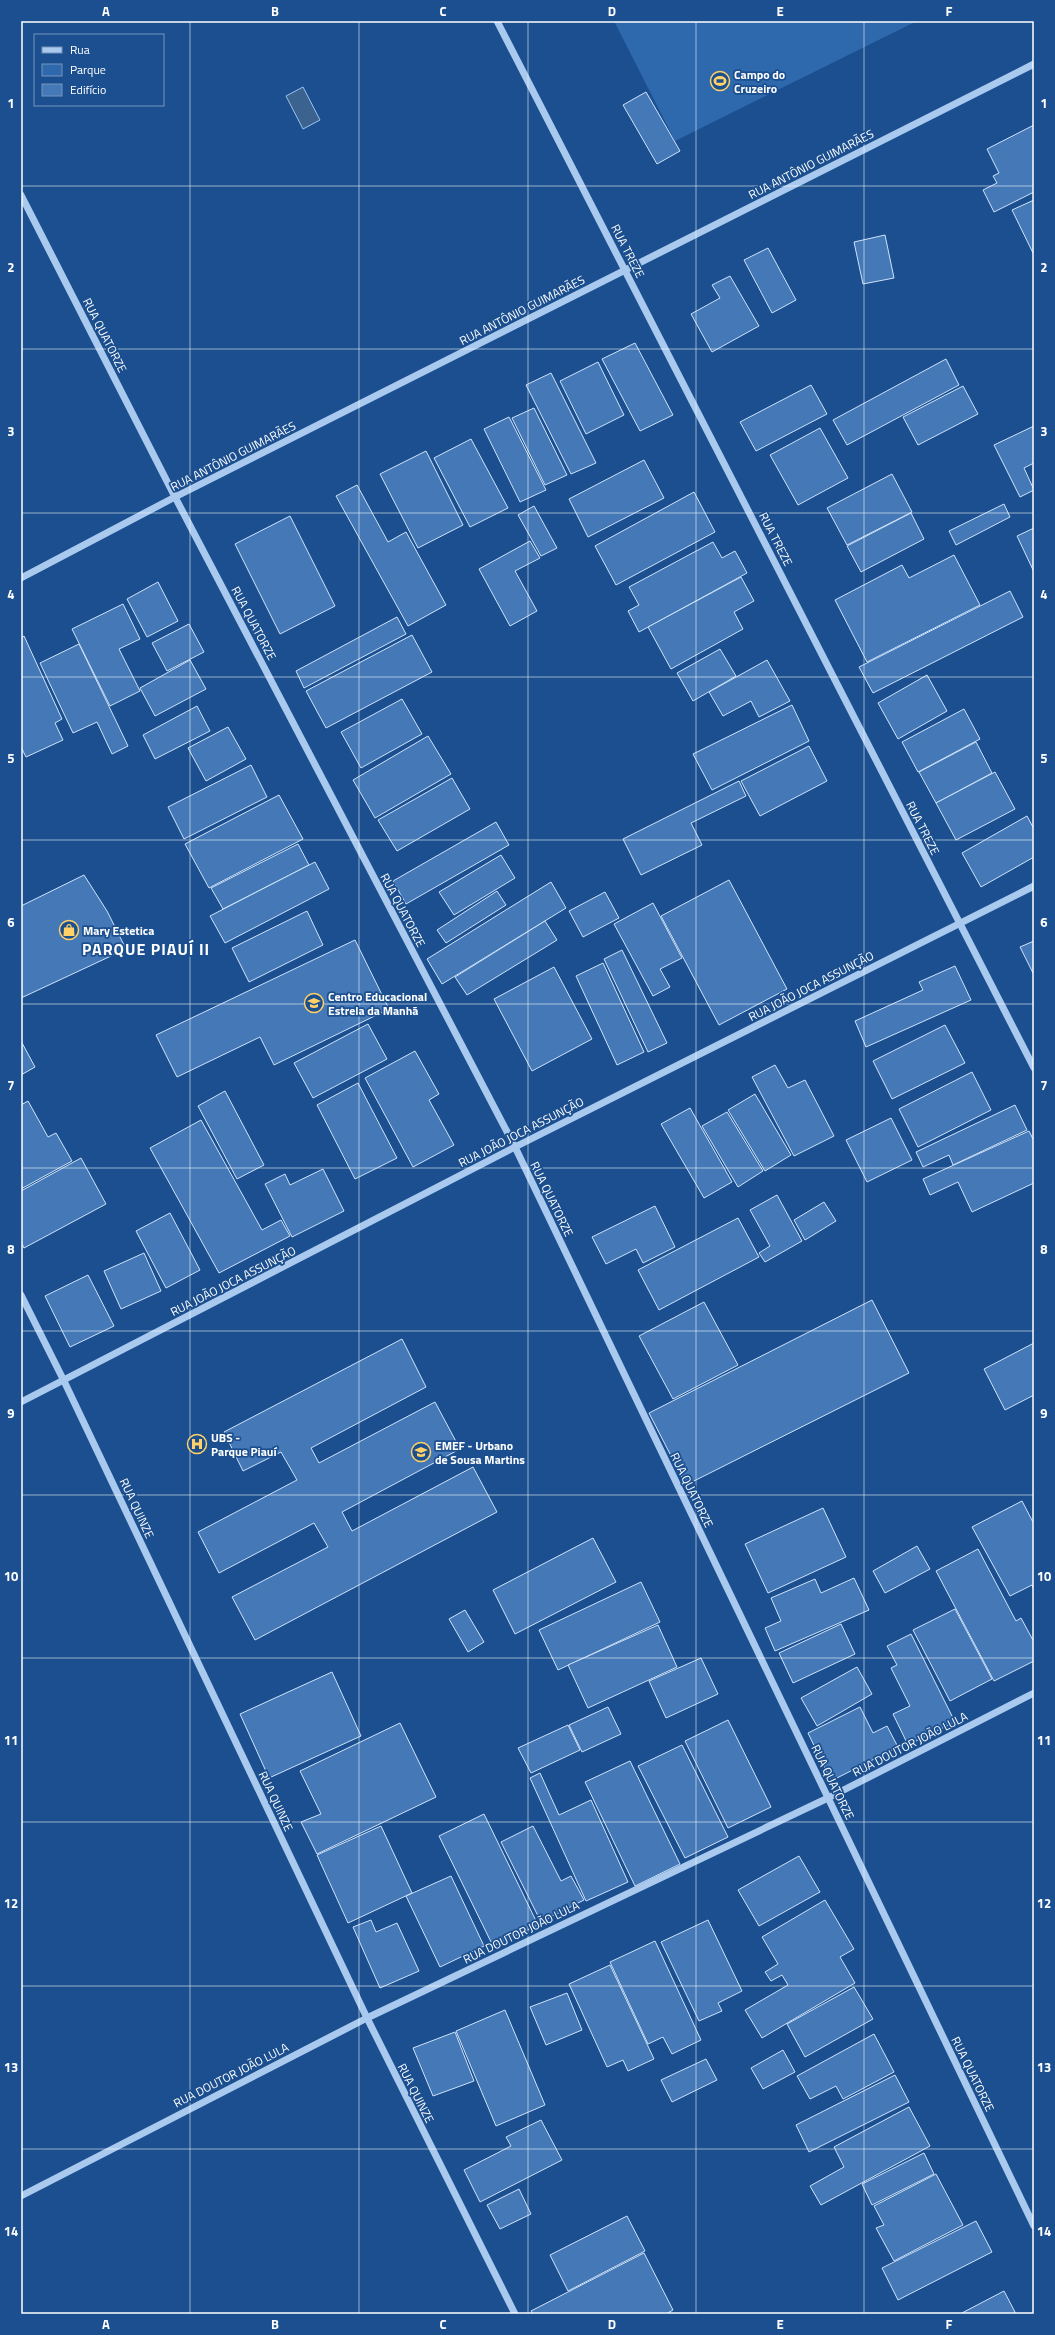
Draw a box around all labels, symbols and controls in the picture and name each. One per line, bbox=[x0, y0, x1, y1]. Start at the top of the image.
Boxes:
text: A bbox=[102, 1, 110, 21]
text: B bbox=[271, 1, 279, 21]
text: C bbox=[439, 1, 447, 21]
text: D bbox=[608, 1, 616, 21]
text: E bbox=[776, 1, 784, 21]
text: F bbox=[946, 1, 953, 21]
legend bbox=[34, 34, 164, 106]
text: Rua bbox=[70, 40, 90, 59]
text: Parque bbox=[70, 60, 106, 79]
place label: Campo do Cruzeiro bbox=[734, 65, 785, 98]
sports icon: Campo do Cruzeiro bbox=[709, 70, 731, 92]
text: Edifício bbox=[70, 80, 106, 99]
text: 1 bbox=[7, 93, 15, 113]
text: 1 bbox=[1040, 93, 1048, 113]
street label: RUA ANTÔNIO GUIMARÃES bbox=[745, 124, 877, 204]
street label: RUA TREZE bbox=[606, 221, 650, 282]
text: 2 bbox=[7, 257, 15, 277]
text: 2 bbox=[1040, 257, 1048, 277]
street label: RUA ANTÔNIO GUIMARÃES bbox=[456, 270, 588, 350]
street label: RUA QUATORZE bbox=[78, 294, 132, 376]
street label: RUA ANTÔNIO GUIMARÃES bbox=[167, 416, 299, 496]
text: 3 bbox=[7, 421, 15, 441]
text: 3 bbox=[1040, 421, 1048, 441]
street label: RUA TREZE bbox=[754, 509, 798, 570]
street label: RUA QUATORZE bbox=[226, 583, 282, 664]
text: 4 bbox=[7, 584, 15, 604]
text: 4 bbox=[1040, 584, 1048, 604]
text: 5 bbox=[7, 748, 15, 768]
text: 5 bbox=[1040, 748, 1048, 768]
street label: RUA TREZE bbox=[901, 798, 945, 859]
street label: RUA QUATORZE bbox=[375, 870, 431, 951]
text: 6 bbox=[7, 912, 15, 932]
text: 6 bbox=[1040, 912, 1048, 932]
shop icon: Mary Estetica bbox=[58, 919, 80, 941]
place label: Mary Estetica bbox=[83, 921, 154, 940]
district label: PARQUE PIAUÍ II bbox=[82, 937, 210, 961]
street label: RUA JOÃO JOCA ASSUNÇÃO bbox=[745, 946, 877, 1026]
place label: Centro Educacional Estrela da Manhã bbox=[328, 987, 427, 1020]
school or university icon: Centro Educacional Estrela da Manhã bbox=[303, 992, 325, 1014]
text: 7 bbox=[7, 1075, 15, 1095]
text: 7 bbox=[1040, 1075, 1048, 1095]
street label: RUA JOÃO JOCA ASSUNÇÃO bbox=[455, 1092, 587, 1172]
street label: RUA QUATORZE bbox=[526, 1158, 579, 1240]
text: 8 bbox=[7, 1239, 15, 1259]
text: 8 bbox=[1040, 1239, 1048, 1259]
street label: RUA JOÃO JOCA ASSUNÇÃO bbox=[167, 1241, 299, 1321]
text: 9 bbox=[7, 1403, 15, 1423]
text: 9 bbox=[1040, 1403, 1048, 1423]
place label: UBS - Parque Piauí bbox=[211, 1428, 277, 1461]
hospital icon: UBS - Parque Piauí bbox=[186, 1433, 208, 1455]
place label: EMEF - Urbano de Sousa Martins bbox=[435, 1436, 525, 1469]
school or university icon: EMEF - Urbano de Sousa Martins bbox=[410, 1441, 432, 1463]
street label: RUA QUATORZE bbox=[666, 1449, 719, 1531]
street label: RUA QUINZE bbox=[115, 1475, 159, 1542]
text: 10 bbox=[4, 1566, 18, 1586]
text: 10 bbox=[1037, 1566, 1051, 1586]
street label: RUA DOUTOR JOÃO LULA bbox=[849, 1707, 971, 1781]
text: 11 bbox=[4, 1730, 18, 1750]
text: 11 bbox=[1037, 1730, 1051, 1750]
street label: RUA QUATORZE bbox=[807, 1741, 860, 1823]
street label: RUA QUINZE bbox=[254, 1768, 298, 1835]
text: 12 bbox=[4, 1893, 18, 1913]
text: 12 bbox=[1037, 1893, 1051, 1913]
street label: RUA DOUTOR JOÃO LULA bbox=[460, 1896, 582, 1968]
street label: RUA QUATORZE bbox=[947, 2033, 1000, 2115]
street label: RUA DOUTOR JOÃO LULA bbox=[170, 2038, 292, 2112]
text: 13 bbox=[4, 2057, 18, 2077]
text: 13 bbox=[1037, 2057, 1051, 2077]
street label: RUA QUINZE bbox=[393, 2060, 439, 2126]
text: 14 bbox=[4, 2221, 18, 2241]
text: 14 bbox=[1037, 2221, 1051, 2241]
text: A bbox=[102, 2314, 110, 2334]
text: B bbox=[271, 2314, 279, 2334]
text: C bbox=[439, 2314, 447, 2334]
text: D bbox=[608, 2314, 616, 2334]
text: E bbox=[776, 2314, 784, 2334]
text: F bbox=[946, 2314, 953, 2334]

